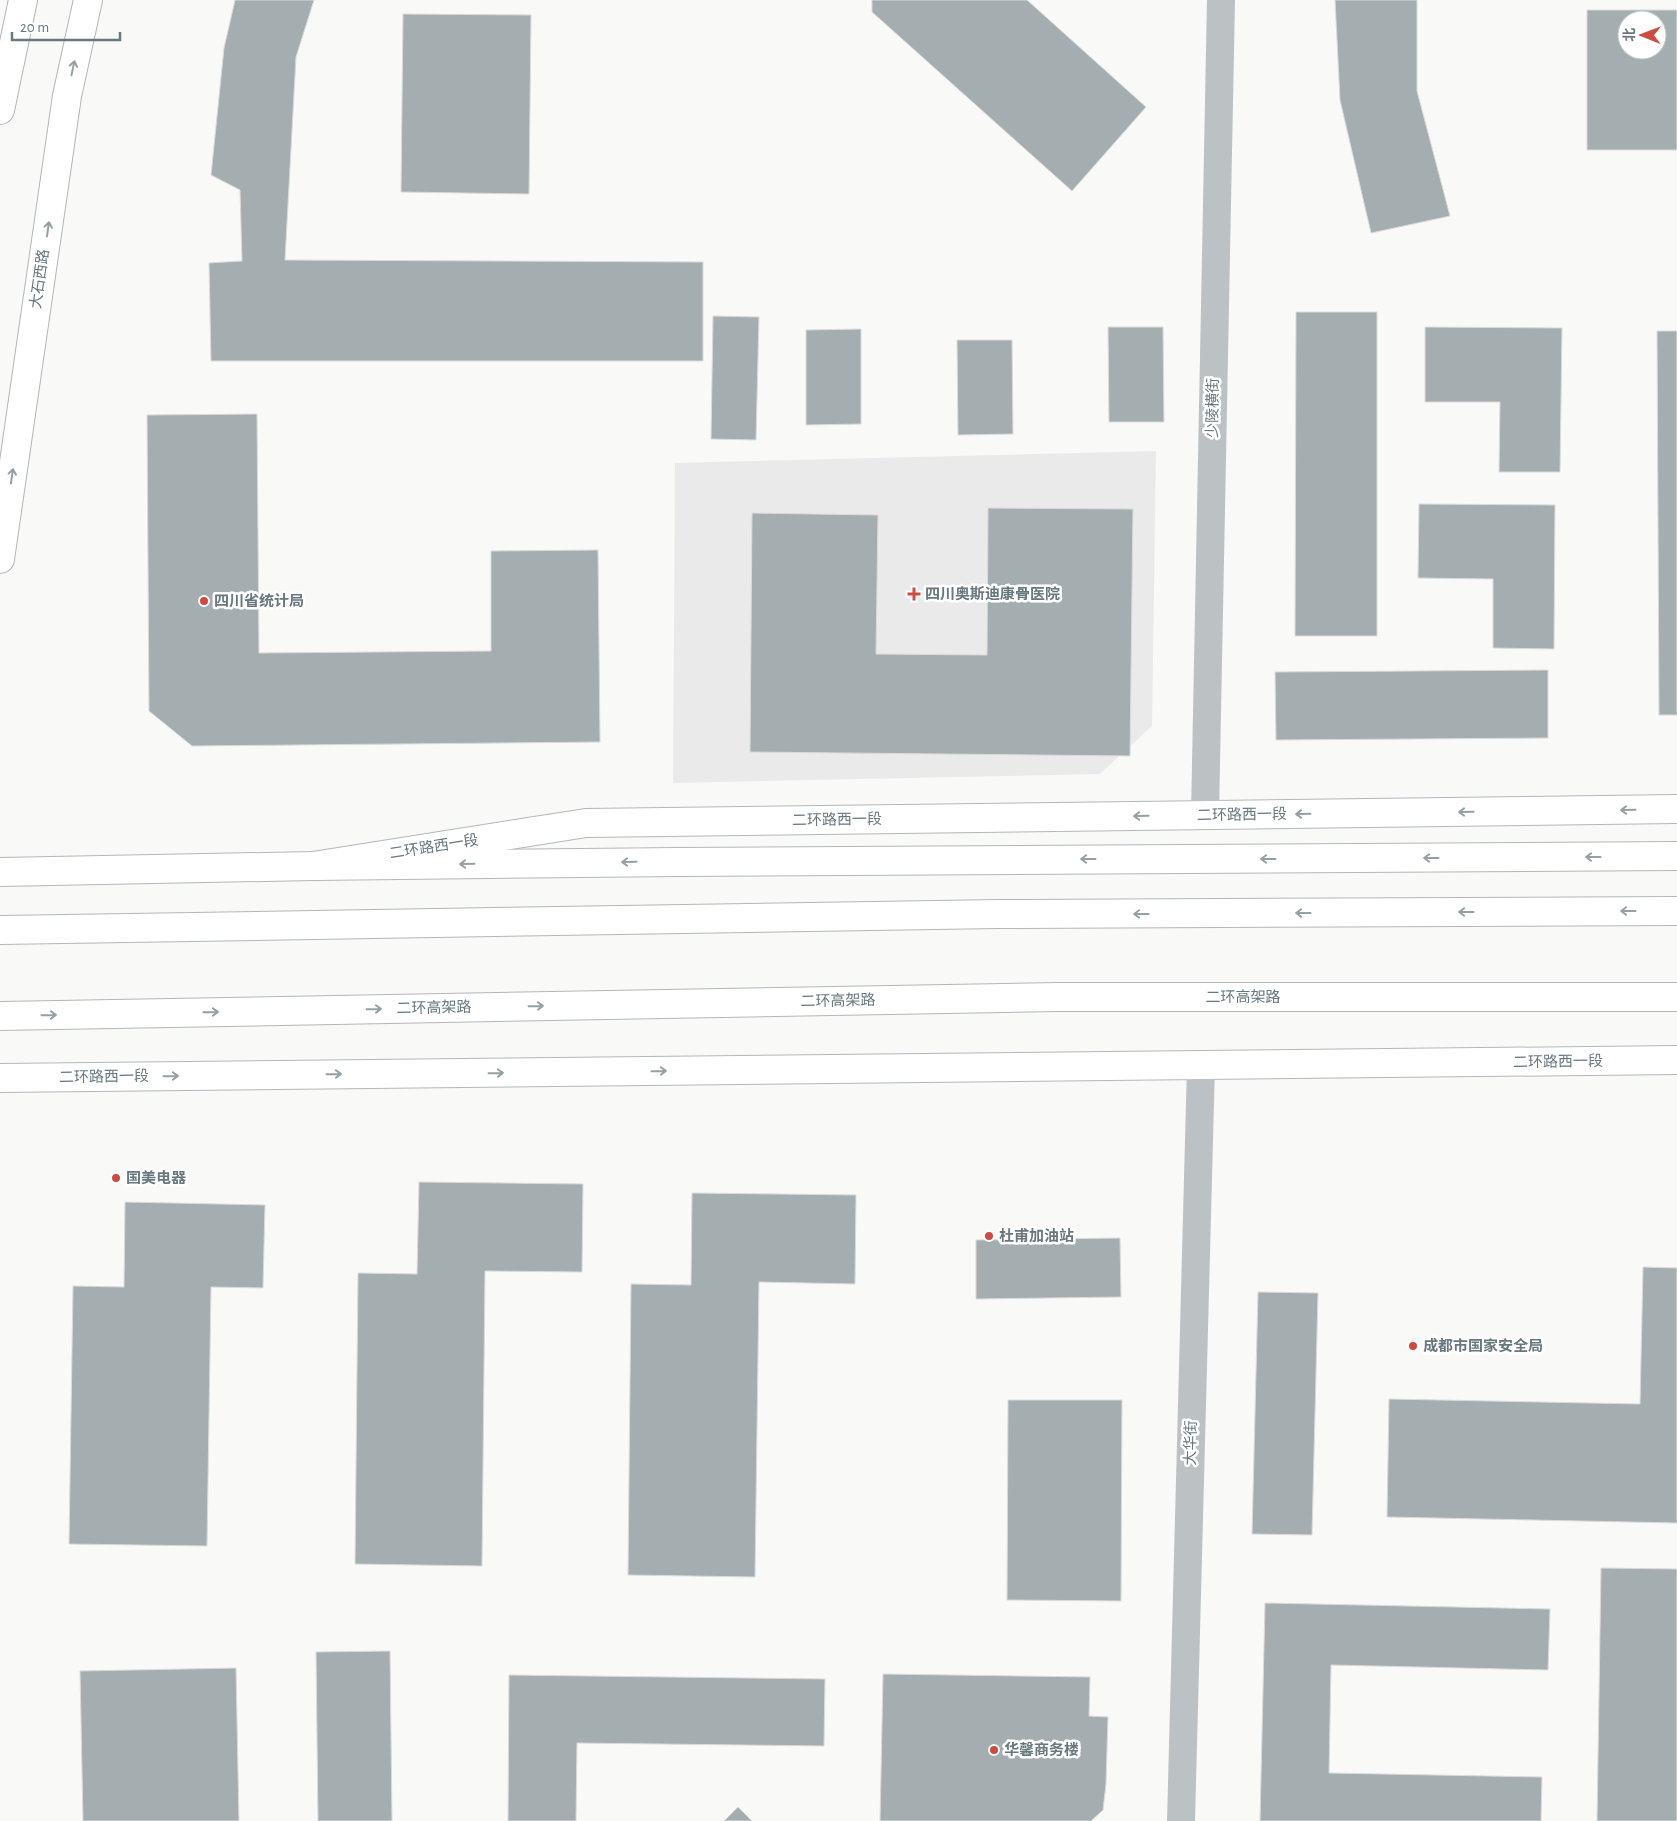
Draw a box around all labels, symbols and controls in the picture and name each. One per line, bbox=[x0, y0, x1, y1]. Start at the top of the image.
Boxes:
scale bar bbox=[12, 10, 120, 42]
north arrow bbox=[1617, 10, 1667, 60]
text: 20 m bbox=[20, 20, 49, 35]
text: 北 bbox=[1622, 28, 1637, 42]
one-way arrow bbox=[69, 60, 78, 76]
one-way arrow bbox=[43, 221, 53, 237]
street label: 大石西路 bbox=[27, 248, 52, 310]
street label: 少陵横街 bbox=[1204, 378, 1221, 438]
one-way arrow bbox=[7, 468, 17, 484]
place label: 四川奥斯迪康骨医院 bbox=[925, 586, 1060, 602]
marker: 四川奥斯迪康骨医院 bbox=[907, 587, 921, 601]
place label: 四川省统计局 bbox=[214, 593, 304, 609]
marker: 四川省统计局 bbox=[198, 595, 210, 607]
one-way arrow bbox=[1621, 805, 1637, 815]
street label: 二环路西一段 bbox=[1197, 806, 1287, 823]
one-way arrow bbox=[1458, 807, 1474, 817]
one-way arrow bbox=[1296, 809, 1312, 819]
street label: 二环路西一段 bbox=[792, 811, 882, 828]
one-way arrow bbox=[1133, 811, 1150, 821]
street label: 二环路西一段 bbox=[388, 832, 480, 861]
one-way arrow bbox=[1586, 852, 1602, 862]
one-way arrow bbox=[1423, 853, 1440, 863]
one-way arrow bbox=[1261, 854, 1277, 864]
one-way arrow bbox=[1081, 855, 1097, 864]
one-way arrow bbox=[621, 857, 638, 867]
one-way arrow bbox=[459, 859, 475, 869]
one-way arrow bbox=[1621, 906, 1637, 916]
one-way arrow bbox=[1458, 907, 1474, 917]
one-way arrow bbox=[1296, 908, 1312, 918]
one-way arrow bbox=[1133, 909, 1149, 918]
street label: 二环高架路 bbox=[1205, 989, 1281, 1005]
street label: 二环高架路 bbox=[800, 992, 876, 1009]
street label: 二环高架路 bbox=[396, 999, 472, 1016]
one-way arrow bbox=[528, 1001, 544, 1011]
one-way arrow bbox=[365, 1004, 381, 1014]
one-way arrow bbox=[202, 1007, 219, 1017]
one-way arrow bbox=[40, 1010, 56, 1020]
street label: 二环路西一段 bbox=[1513, 1053, 1603, 1070]
one-way arrow bbox=[650, 1066, 666, 1076]
street label: 二环路西一段 bbox=[59, 1068, 149, 1085]
one-way arrow bbox=[488, 1068, 504, 1077]
one-way arrow bbox=[325, 1069, 341, 1079]
one-way arrow bbox=[162, 1071, 179, 1081]
place label: 国美电器 bbox=[126, 1170, 187, 1186]
marker: 国美电器 bbox=[110, 1172, 122, 1184]
place label: 杜甫加油站 bbox=[999, 1227, 1074, 1244]
marker: 杜甫加油站 bbox=[983, 1230, 995, 1242]
place label: 成都市国家安全局 bbox=[1423, 1337, 1543, 1354]
marker: 成都市国家安全局 bbox=[1407, 1340, 1419, 1352]
street label: 大华街 bbox=[1181, 1420, 1199, 1466]
place label: 华馨商务楼 bbox=[1004, 1741, 1079, 1758]
marker: 华馨商务楼 bbox=[988, 1744, 1000, 1756]

